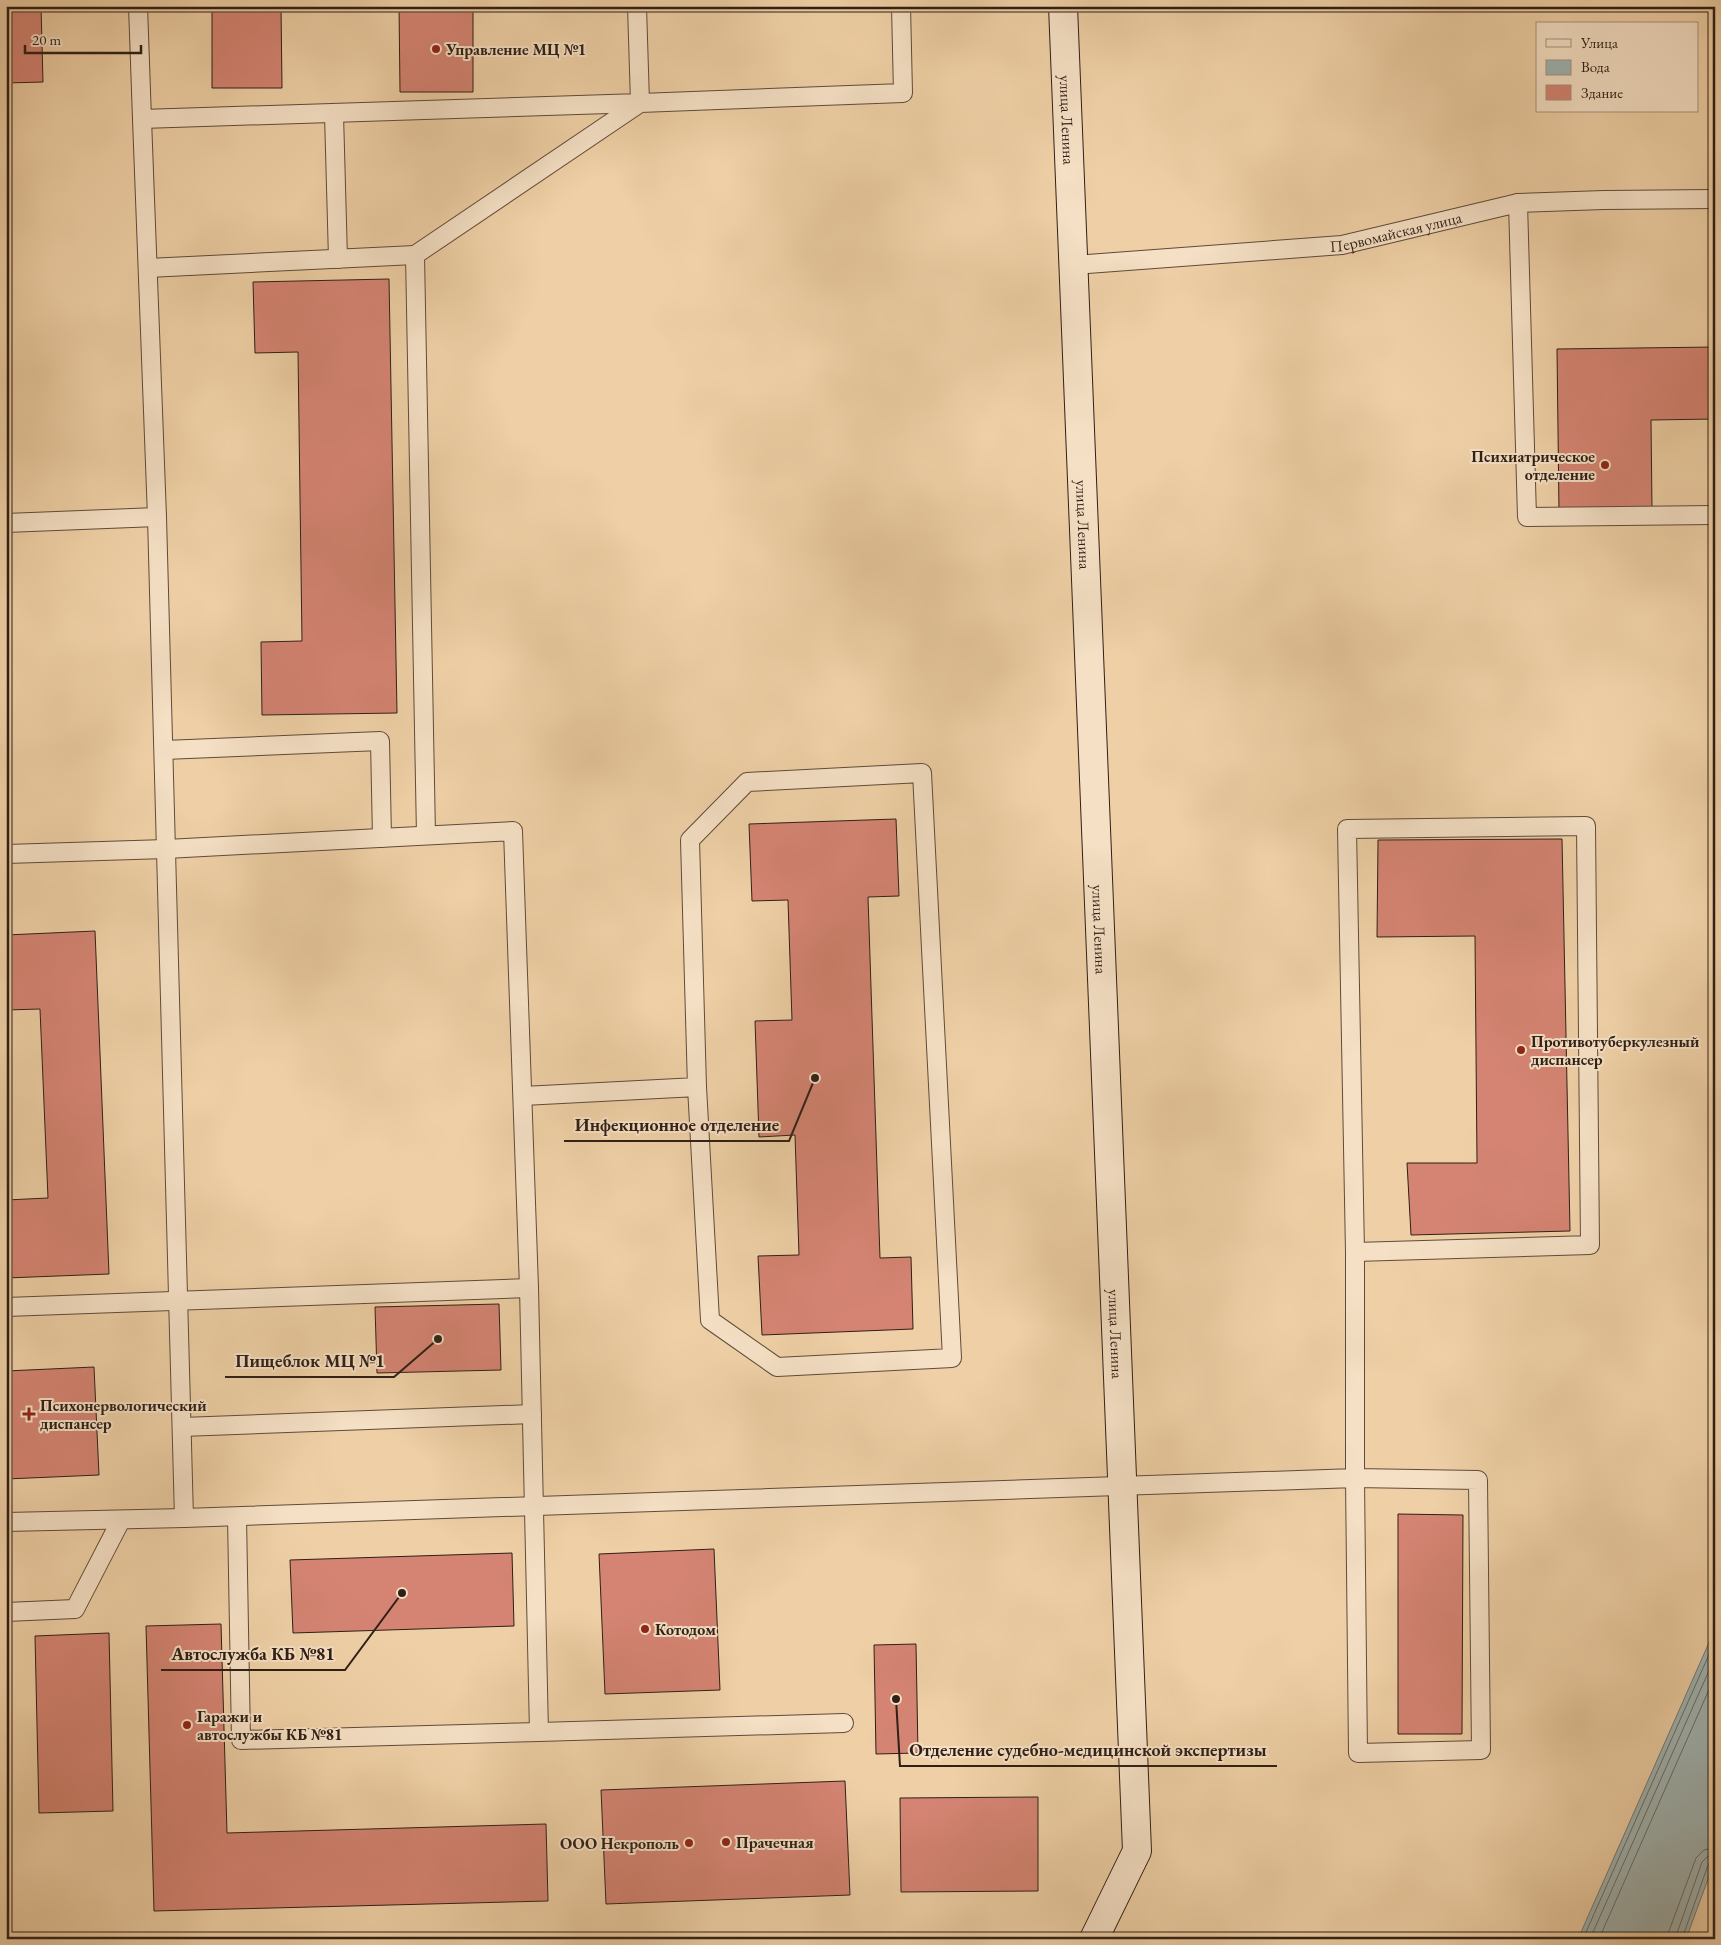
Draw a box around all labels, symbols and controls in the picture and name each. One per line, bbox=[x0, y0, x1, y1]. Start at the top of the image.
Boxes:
scale bar bbox=[25, 22, 141, 54]
legend bbox=[1536, 22, 1698, 112]
text: 20 m bbox=[32, 30, 61, 49]
text: Улица bbox=[1580, 33, 1618, 52]
place label: Управление МЦ №1 bbox=[445, 39, 586, 60]
marker: Управление МЦ №1 bbox=[430, 43, 442, 55]
text: Вода bbox=[1581, 57, 1610, 76]
street label: улица Ленина bbox=[1055, 75, 1080, 166]
text: Здание bbox=[1581, 83, 1623, 102]
street label: Первомайская улица bbox=[1329, 206, 1464, 256]
place label: Психиатрическое отделение bbox=[1471, 446, 1595, 485]
marker: Психиатрическое отделение bbox=[1599, 459, 1611, 471]
street label: улица Ленина bbox=[1072, 479, 1096, 570]
street label: улица Ленина bbox=[1088, 884, 1112, 975]
place label: Противотуберкулезный диспансер bbox=[1531, 1031, 1700, 1070]
marker: Противотуберкулезный диспансер bbox=[1515, 1044, 1527, 1056]
callout: Инфекционное отделение bbox=[564, 1108, 789, 1141]
text: Инфекционное отделение bbox=[575, 1113, 780, 1136]
street label: улица Ленина bbox=[1104, 1289, 1129, 1380]
callout: Пищеблок МЦ №1 bbox=[225, 1344, 394, 1377]
text: Пищеблок МЦ №1 bbox=[235, 1349, 385, 1372]
place label: Психонервологический диспансер bbox=[40, 1395, 207, 1434]
marker: Психонервологический диспансер bbox=[22, 1407, 36, 1421]
place label: Котодом bbox=[655, 1619, 716, 1640]
marker: Котодом bbox=[639, 1623, 651, 1635]
callout: Автослужба КБ №81 bbox=[161, 1637, 345, 1670]
text: Автослужба КБ №81 bbox=[170, 1642, 335, 1665]
place label: Гаражи и автослужбы КБ №81 bbox=[197, 1706, 342, 1745]
marker: Гаражи и автослужбы КБ №81 bbox=[181, 1719, 193, 1731]
callout: Отделение судебно-медицинской экспертизы bbox=[900, 1733, 1277, 1766]
text: Отделение судебно-медицинской экспертизы bbox=[909, 1738, 1267, 1761]
place label: Прачечная bbox=[736, 1832, 814, 1853]
place label: ООО Некрополь bbox=[560, 1833, 680, 1854]
marker: Прачечная bbox=[720, 1836, 732, 1848]
marker: ООО Некрополь bbox=[683, 1837, 695, 1849]

